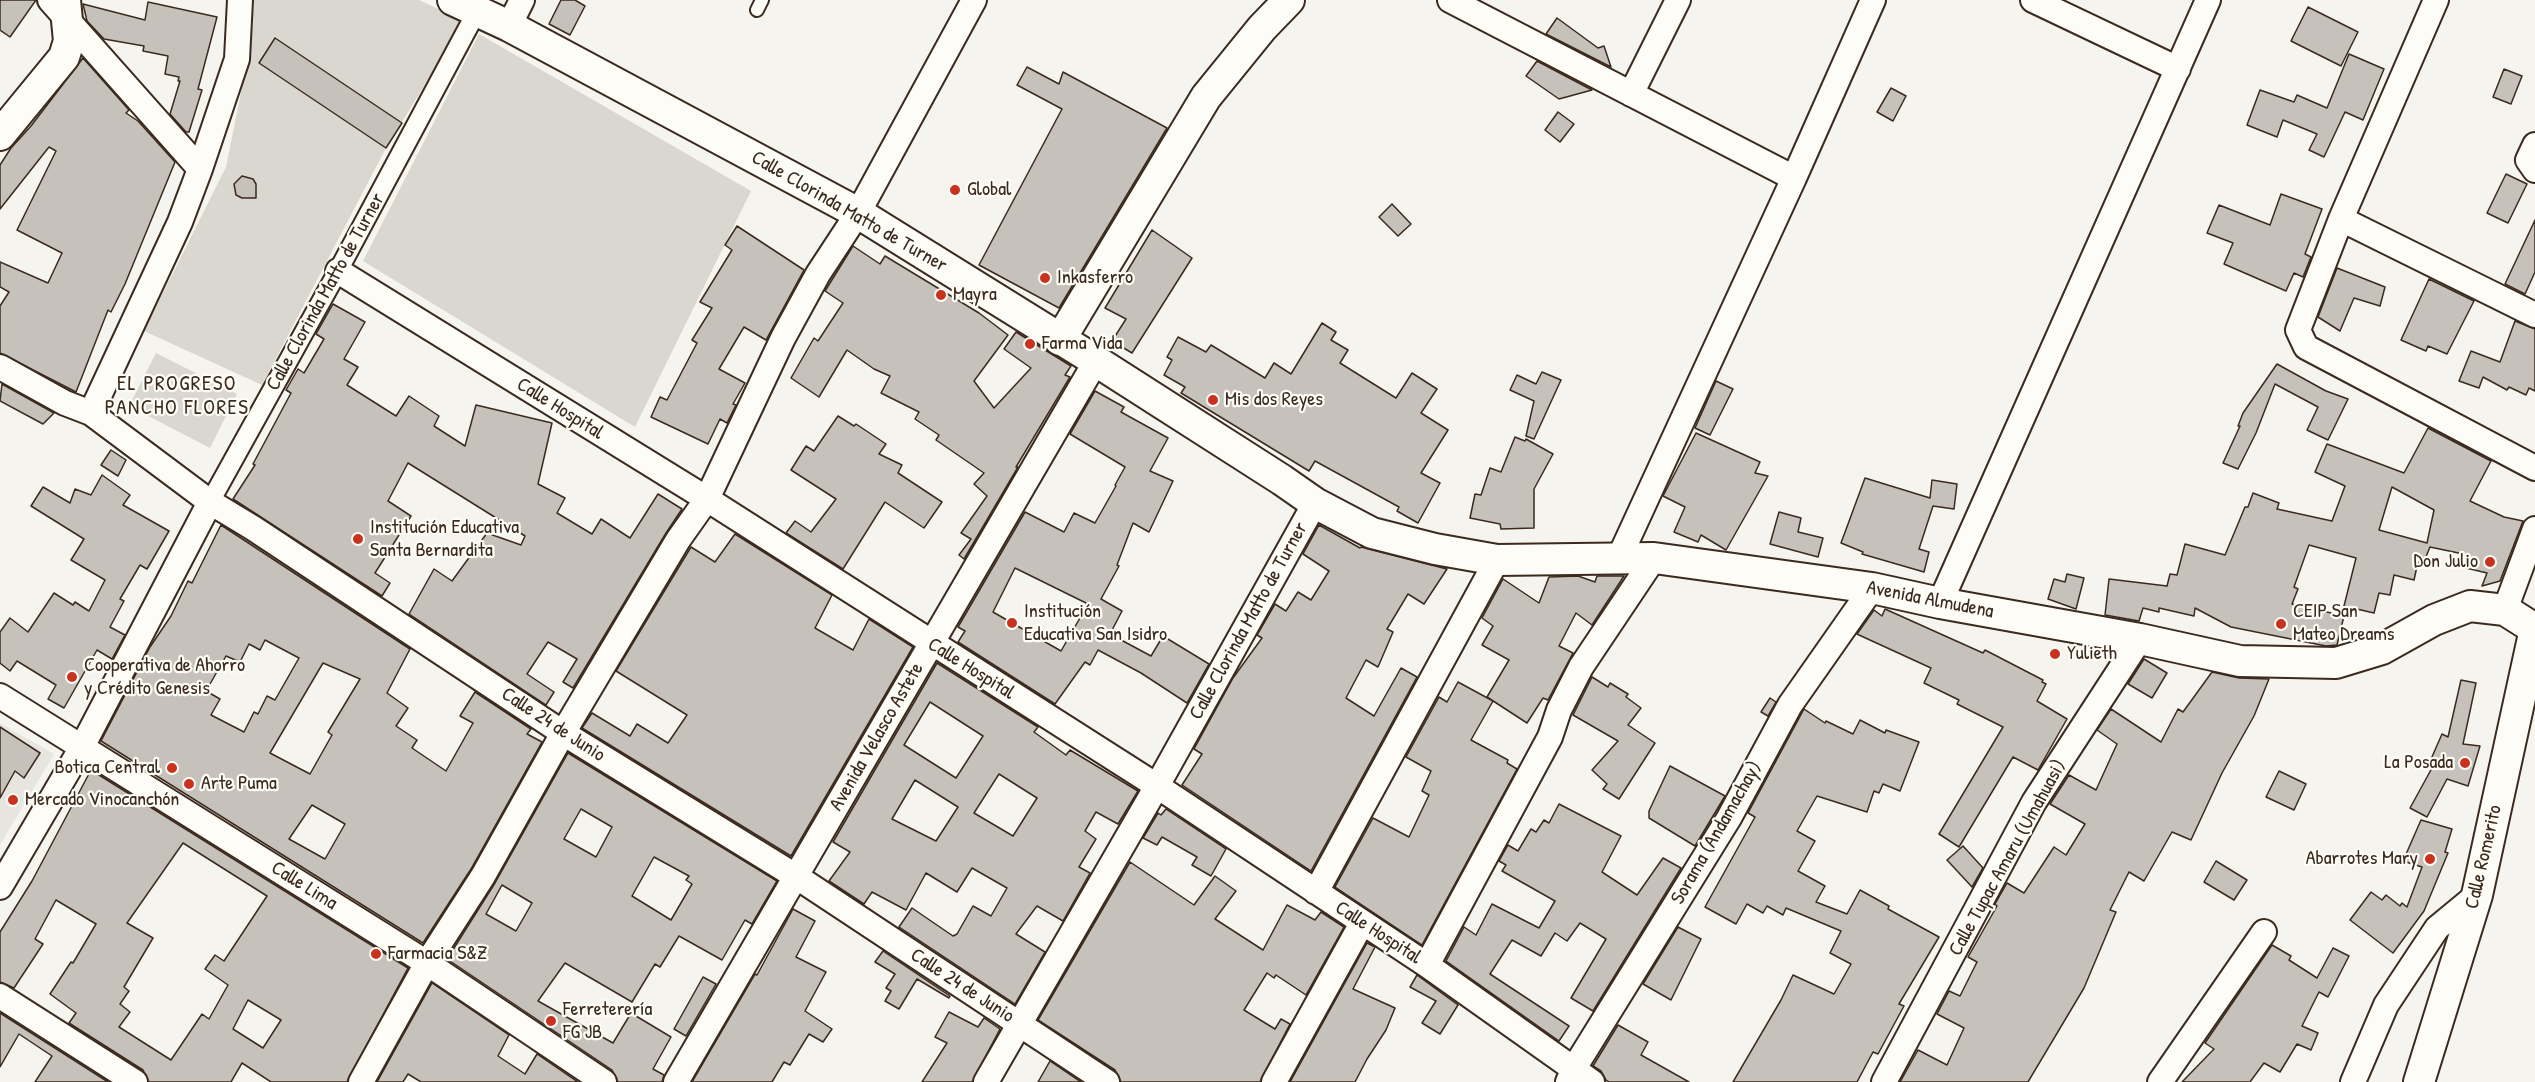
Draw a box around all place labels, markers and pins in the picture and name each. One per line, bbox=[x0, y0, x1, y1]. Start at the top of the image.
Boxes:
place label: Global bbox=[967, 178, 1011, 202]
marker: Global bbox=[948, 183, 962, 197]
place label: Inkasferro bbox=[1057, 266, 1133, 290]
marker: Inkasferro bbox=[1038, 271, 1052, 285]
place label: Mayra bbox=[953, 283, 997, 307]
marker: Mayra bbox=[934, 288, 948, 302]
place label: Farma Vida bbox=[1042, 332, 1122, 356]
marker: Farma Vida bbox=[1023, 337, 1037, 351]
place label: Mis dos Reyes bbox=[1225, 388, 1323, 412]
marker: Mis dos Reyes bbox=[1206, 393, 1220, 407]
place label: Institución Educativa Santa Bernardita bbox=[370, 516, 519, 563]
marker: Institución Educativa Santa Bernardita bbox=[351, 532, 365, 546]
place label: Don Julio bbox=[2414, 550, 2478, 574]
marker: Don Julio bbox=[2483, 555, 2497, 569]
place label: Institución Educativa San Isidro bbox=[1024, 600, 1167, 647]
place label: CEIP San Mateo Dreams bbox=[2293, 600, 2395, 647]
marker: Institución Educativa San Isidro bbox=[1005, 616, 1019, 630]
marker: CEIP San Mateo Dreams bbox=[2274, 617, 2288, 631]
place label: Yulieth bbox=[2067, 642, 2117, 666]
marker: Yulieth bbox=[2048, 647, 2062, 661]
place label: Cooperativa de Ahorro y Crédito Genesis bbox=[84, 654, 245, 701]
marker: Cooperativa de Ahorro y Crédito Genesis bbox=[65, 670, 79, 684]
place label: La Posada bbox=[2384, 751, 2453, 775]
place label: Botica Central bbox=[55, 756, 160, 780]
marker: La Posada bbox=[2458, 756, 2472, 770]
marker: Botica Central bbox=[165, 761, 179, 775]
place label: Arte Puma bbox=[201, 772, 277, 796]
marker: Arte Puma bbox=[182, 777, 196, 791]
place label: Mercado Vinocanchón bbox=[25, 788, 179, 812]
marker: Mercado Vinocanchón bbox=[6, 793, 20, 807]
place label: Abarrotes Mary bbox=[2306, 847, 2418, 871]
marker: Abarrotes Mary bbox=[2423, 852, 2437, 866]
place label: Farmacia S&Z bbox=[388, 942, 487, 966]
marker: Farmacia S&Z bbox=[369, 947, 383, 961]
place label: Ferreterería FG JB bbox=[563, 998, 652, 1045]
marker: Ferreterería FG JB bbox=[544, 1014, 558, 1028]

